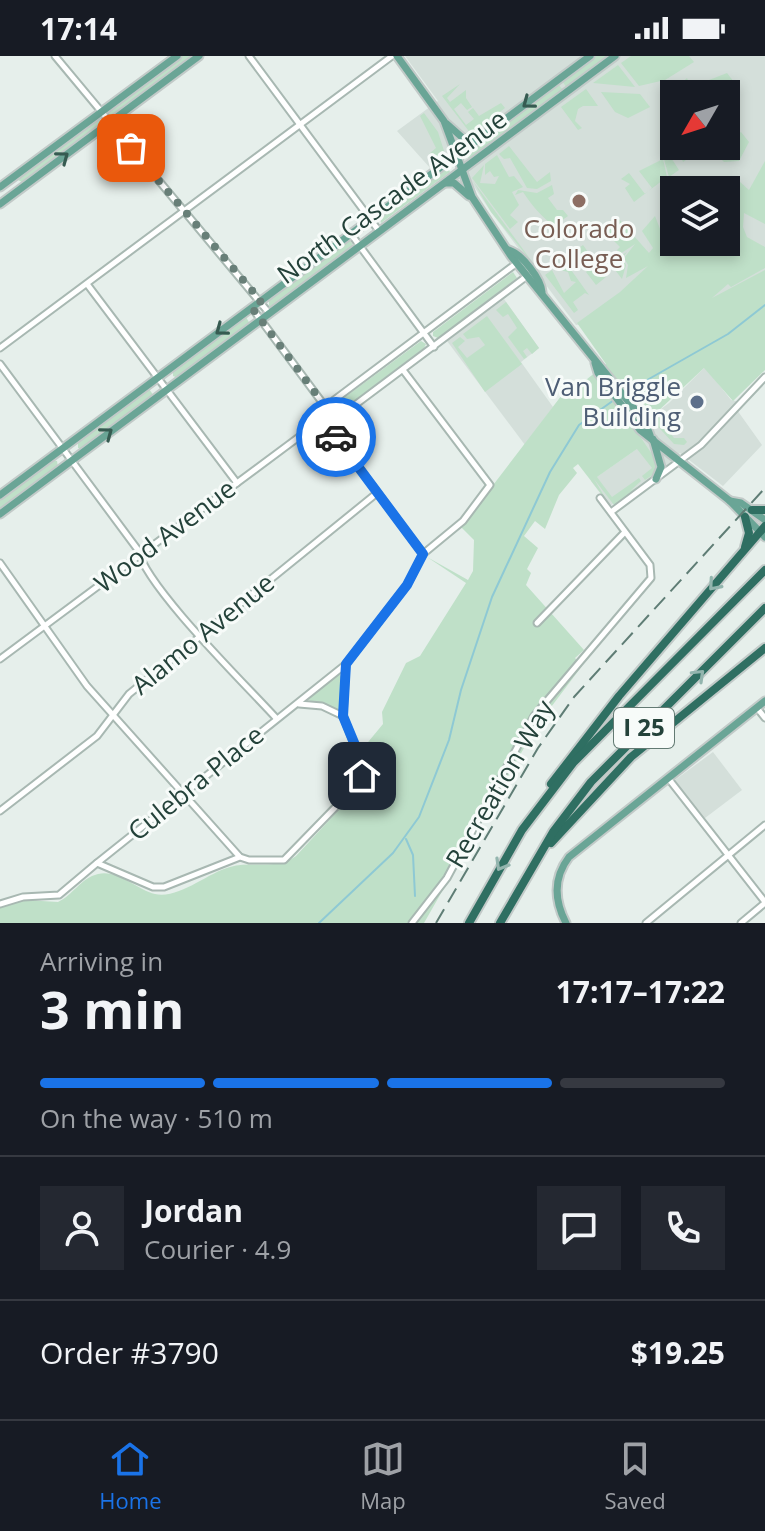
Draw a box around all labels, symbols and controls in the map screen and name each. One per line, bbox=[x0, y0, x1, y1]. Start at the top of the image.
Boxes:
text: 17:14 bbox=[40, 8, 117, 49]
north arrow bbox=[660, 80, 740, 160]
map controls bbox=[660, 80, 740, 256]
one-way arrow bbox=[523, 93, 537, 108]
street label: North Cascade Avenue bbox=[269, 101, 514, 292]
pin bbox=[97, 114, 165, 182]
icon: bag bbox=[109, 126, 153, 170]
one-way arrow bbox=[54, 153, 68, 167]
button: layers bbox=[660, 176, 740, 256]
marker: Colorado College bbox=[570, 192, 588, 210]
place label: Colorado College bbox=[524, 210, 634, 276]
one-way arrow bbox=[216, 321, 230, 335]
place label: Van Briggle Building bbox=[545, 368, 681, 434]
marker: Van Briggle Building bbox=[688, 393, 706, 411]
courier bbox=[296, 397, 376, 477]
icon: car bbox=[314, 415, 358, 459]
one-way arrow bbox=[99, 429, 113, 443]
street label: Wood Avenue bbox=[86, 470, 243, 600]
street label: Alamo Avenue bbox=[123, 564, 281, 702]
one-way arrow bbox=[709, 575, 723, 590]
one-way arrow bbox=[690, 670, 704, 685]
street label: Recreation Way bbox=[436, 692, 562, 874]
road number: I 25 bbox=[614, 708, 674, 748]
street label: Culebra Place bbox=[120, 716, 271, 848]
pin bbox=[328, 742, 396, 810]
icon: home bbox=[340, 754, 384, 798]
one-way arrow bbox=[495, 856, 511, 870]
text: Arriving in bbox=[40, 943, 163, 979]
text: 17:17–17:22 bbox=[556, 971, 725, 1012]
text: 3 min bbox=[40, 973, 184, 1044]
text: On the way · 510 m bbox=[40, 1100, 273, 1136]
button: person bbox=[40, 1186, 124, 1270]
button: chat bbox=[537, 1186, 621, 1270]
button: phone bbox=[641, 1186, 725, 1270]
text: Jordan bbox=[144, 1190, 243, 1231]
text: Courier · 4.9 bbox=[144, 1231, 291, 1267]
text: Order #3790 bbox=[40, 1332, 219, 1373]
text: $19.25 bbox=[631, 1332, 725, 1373]
tab: Home bbox=[99, 1437, 162, 1515]
tab: Map bbox=[360, 1437, 406, 1515]
tab: Saved bbox=[605, 1437, 666, 1515]

